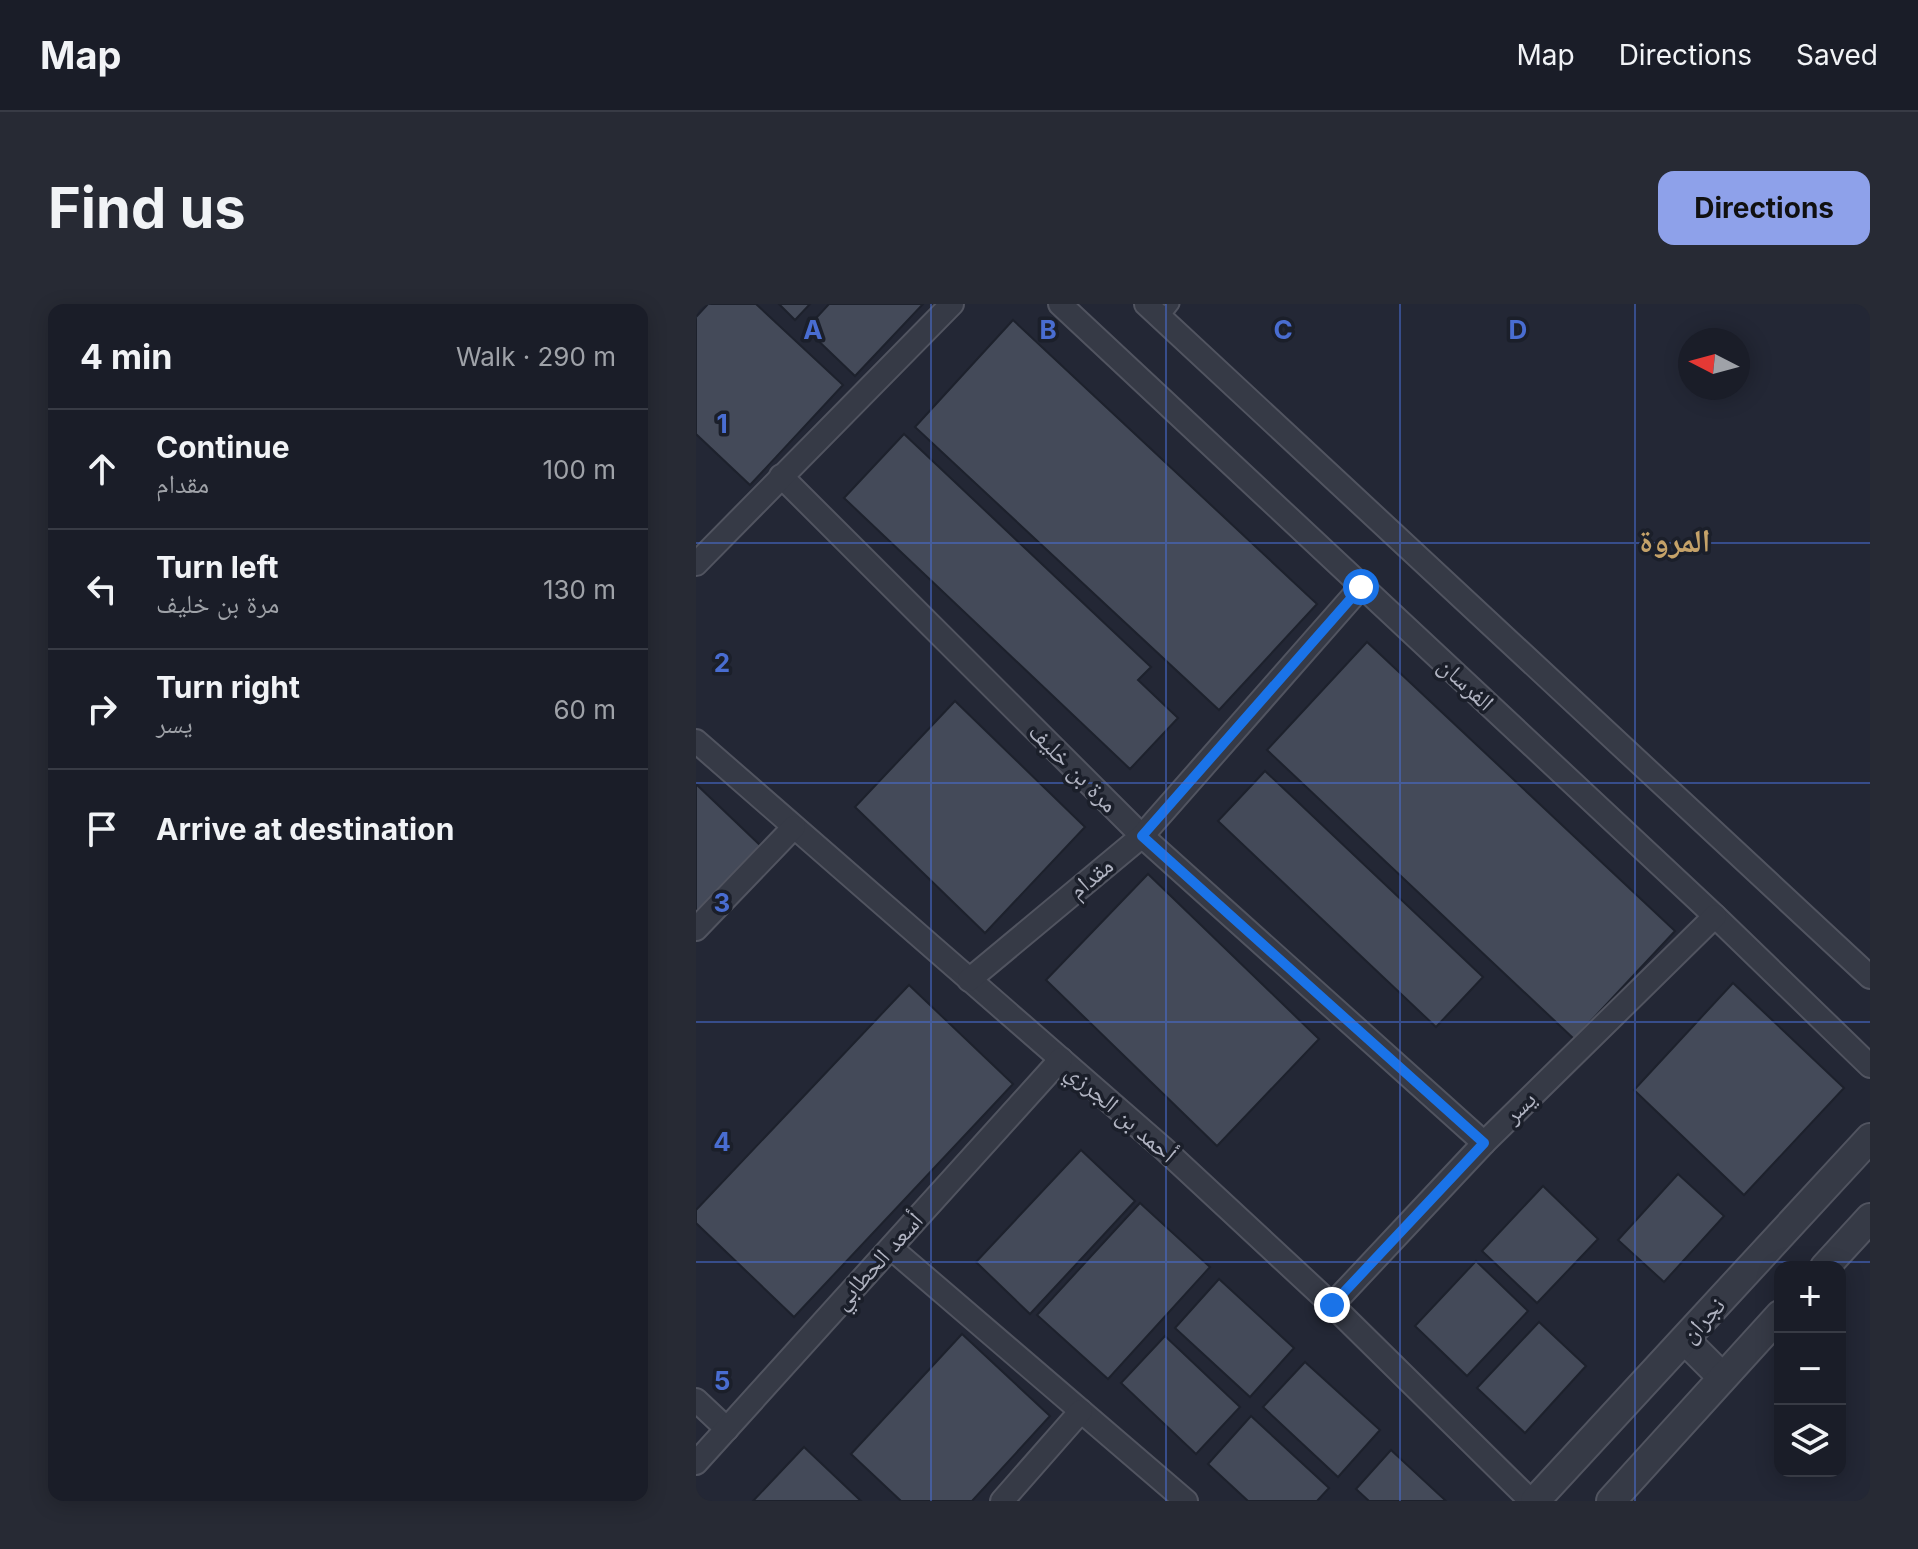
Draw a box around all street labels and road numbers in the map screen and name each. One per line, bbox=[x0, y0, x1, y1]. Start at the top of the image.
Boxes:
street label: الفرسان bbox=[1432, 651, 1500, 717]
street label: مرة بن خليف bbox=[1023, 717, 1124, 818]
street label: مقدام bbox=[1063, 851, 1120, 906]
street label: أحمد بن الجرزي bbox=[1057, 1057, 1183, 1172]
street label: يسر bbox=[1497, 1084, 1542, 1130]
street label: أسعد الحطابي bbox=[827, 1206, 933, 1319]
street label: نجران bbox=[1674, 1291, 1731, 1349]

